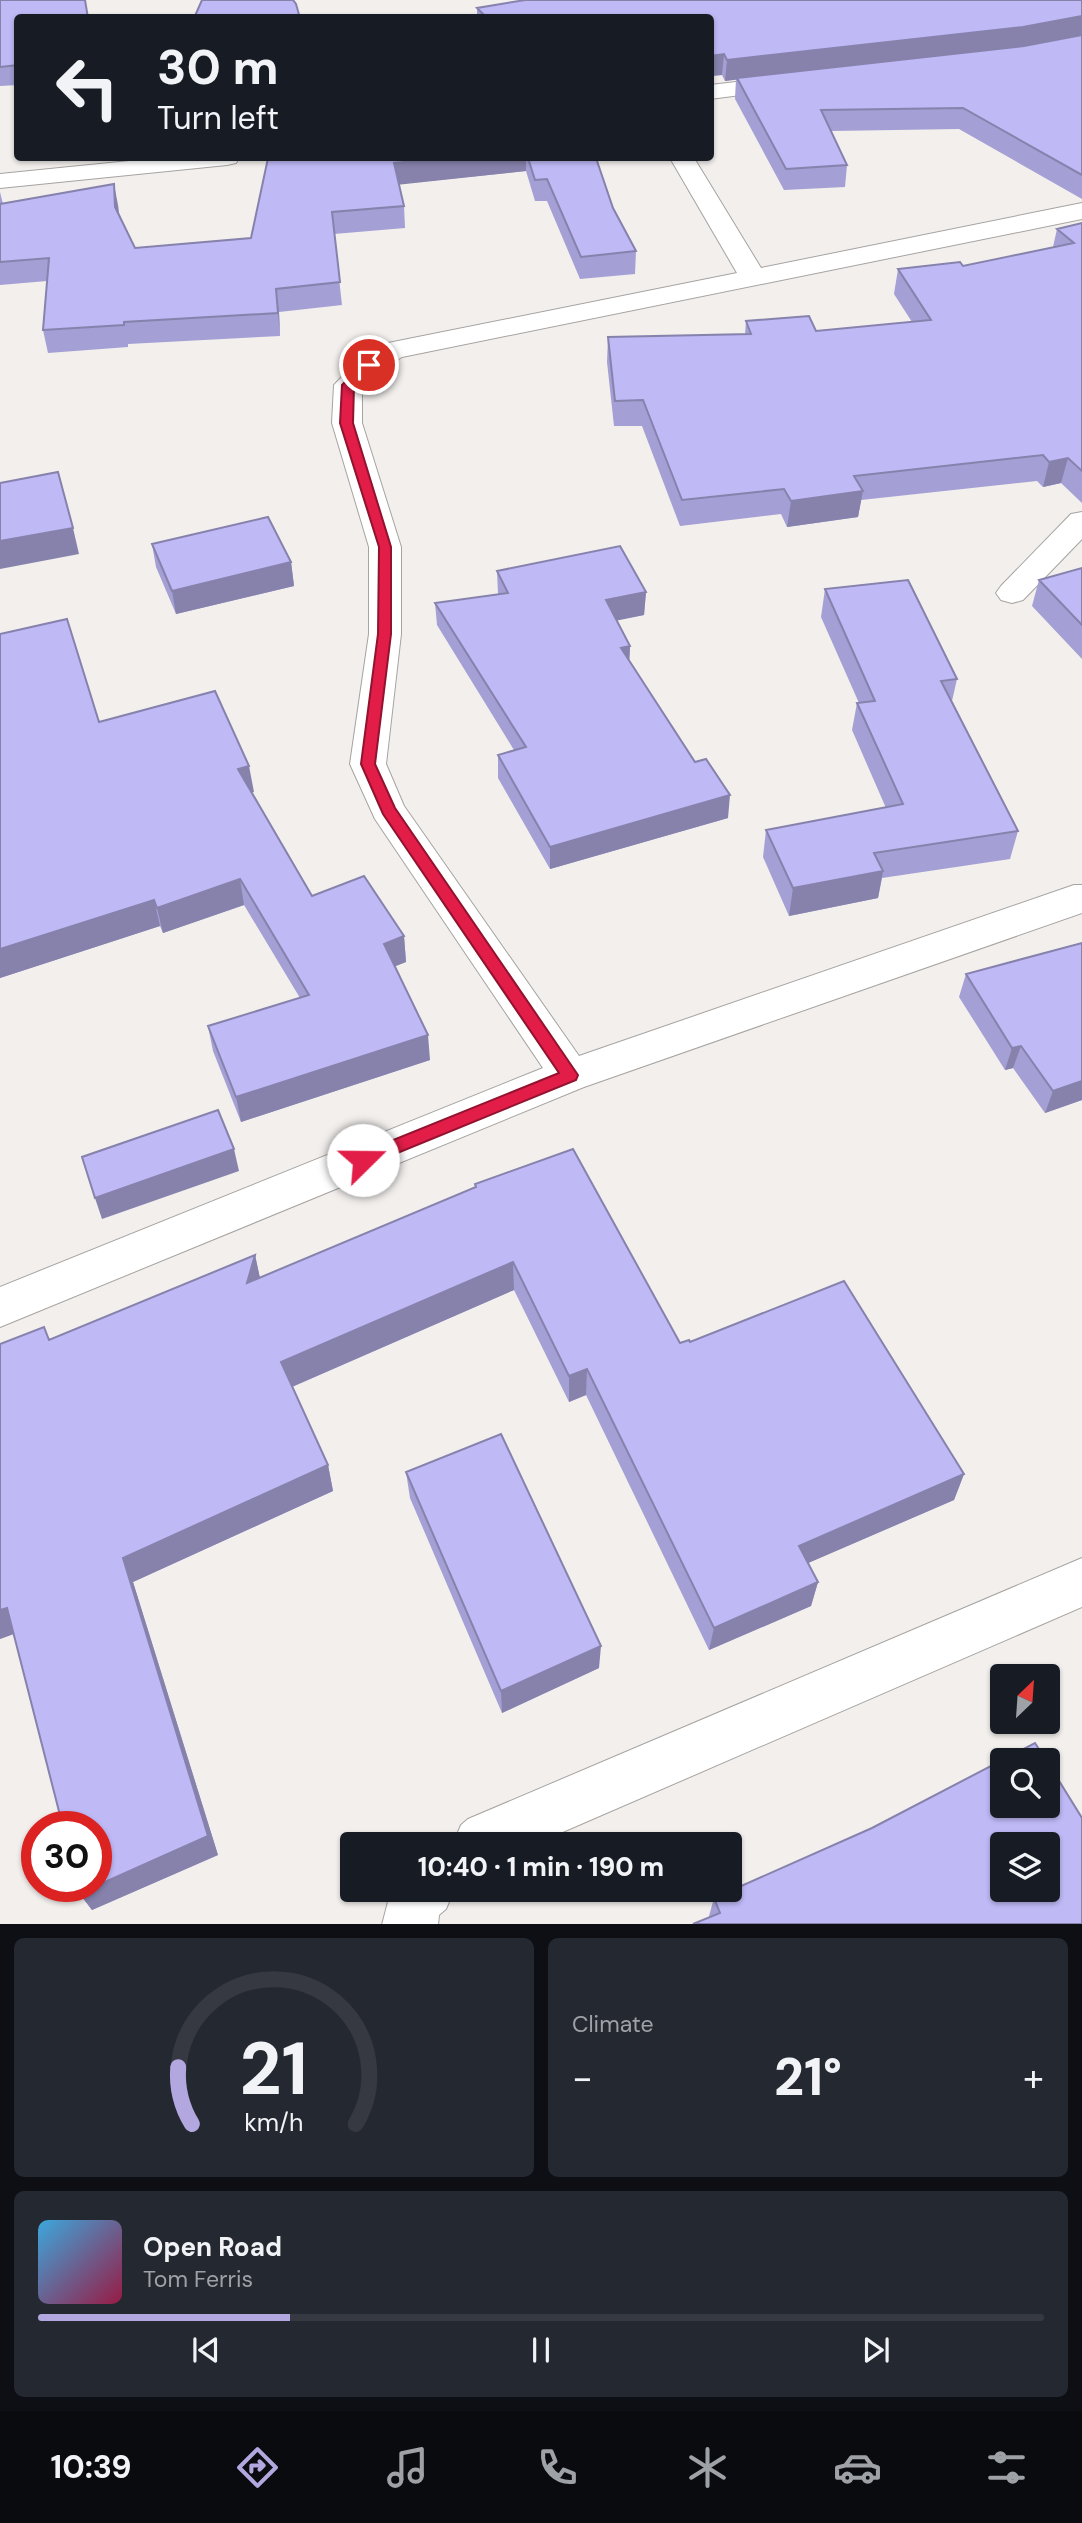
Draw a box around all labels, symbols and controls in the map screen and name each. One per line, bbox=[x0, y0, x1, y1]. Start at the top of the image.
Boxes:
text: 30 m bbox=[157, 35, 279, 99]
icon: left bbox=[42, 42, 133, 133]
text: Turn left bbox=[157, 97, 279, 139]
pin bbox=[339, 335, 399, 395]
icon: arrive bbox=[350, 346, 388, 384]
position arrow bbox=[326, 1123, 400, 1197]
north arrow bbox=[990, 1664, 1060, 1734]
map controls bbox=[990, 1664, 1060, 1902]
button: search bbox=[990, 1748, 1060, 1818]
speed limit sign: 30 bbox=[21, 1811, 112, 1902]
button: layers bbox=[990, 1832, 1060, 1902]
text: 10:40 · 1 min · 190 m bbox=[418, 1850, 664, 1884]
text: Climate bbox=[572, 2009, 654, 2039]
text: 21 bbox=[240, 2022, 308, 2117]
text: 21° bbox=[774, 2043, 842, 2111]
text: − bbox=[572, 2053, 593, 2103]
text: + bbox=[1023, 2053, 1044, 2103]
text: km/h bbox=[244, 2105, 304, 2138]
text: Open Road bbox=[143, 2230, 282, 2264]
text: Tom Ferris bbox=[143, 2264, 253, 2294]
icon: previous bbox=[187, 2331, 225, 2369]
icon: pause bbox=[522, 2331, 560, 2369]
icon: next bbox=[857, 2331, 895, 2369]
icon: directions bbox=[233, 2443, 282, 2492]
icon: music bbox=[383, 2443, 432, 2492]
icon: phone bbox=[533, 2443, 582, 2492]
icon: climate bbox=[683, 2443, 732, 2492]
icon: car bbox=[833, 2443, 882, 2492]
icon: filters bbox=[982, 2443, 1031, 2492]
text: 10:39 bbox=[50, 2446, 132, 2488]

